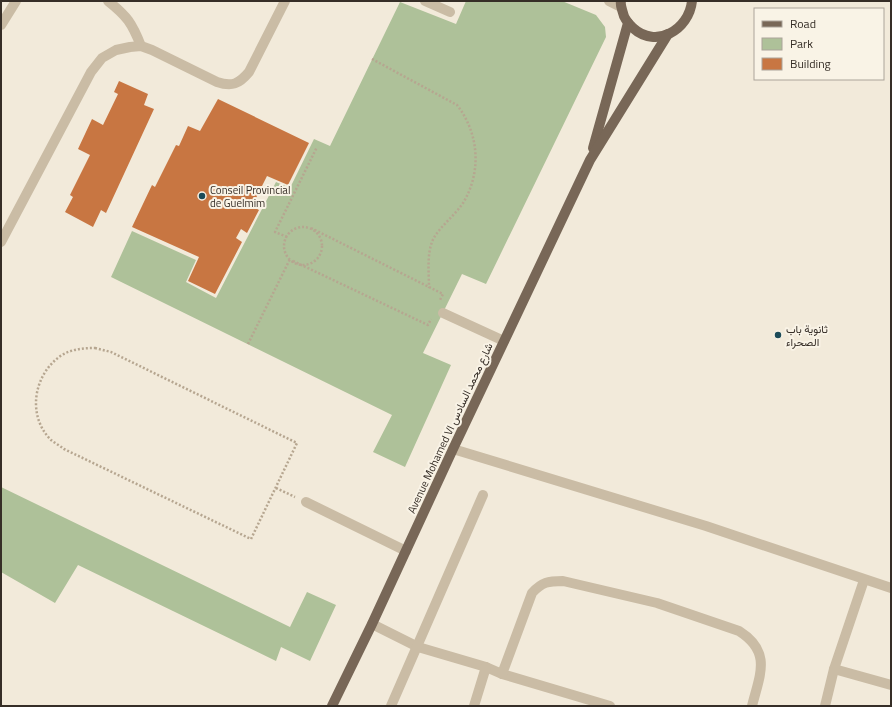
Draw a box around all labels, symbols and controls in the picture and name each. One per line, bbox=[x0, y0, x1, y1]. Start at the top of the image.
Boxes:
legend bbox=[754, 8, 884, 80]
text: Road bbox=[790, 14, 816, 33]
text: Park bbox=[790, 34, 813, 53]
text: Building bbox=[790, 54, 831, 73]
place label: Conseil Provincial de Guelmim bbox=[210, 182, 290, 211]
marker: Conseil Provincial de Guelmim bbox=[197, 191, 207, 201]
place label: ثانوية باب الصحراء bbox=[786, 321, 828, 350]
marker: ثانوية باب الصحراء bbox=[773, 330, 783, 340]
street label: Avenue Mohamed VI شارع محمد السادس bbox=[403, 340, 497, 516]

